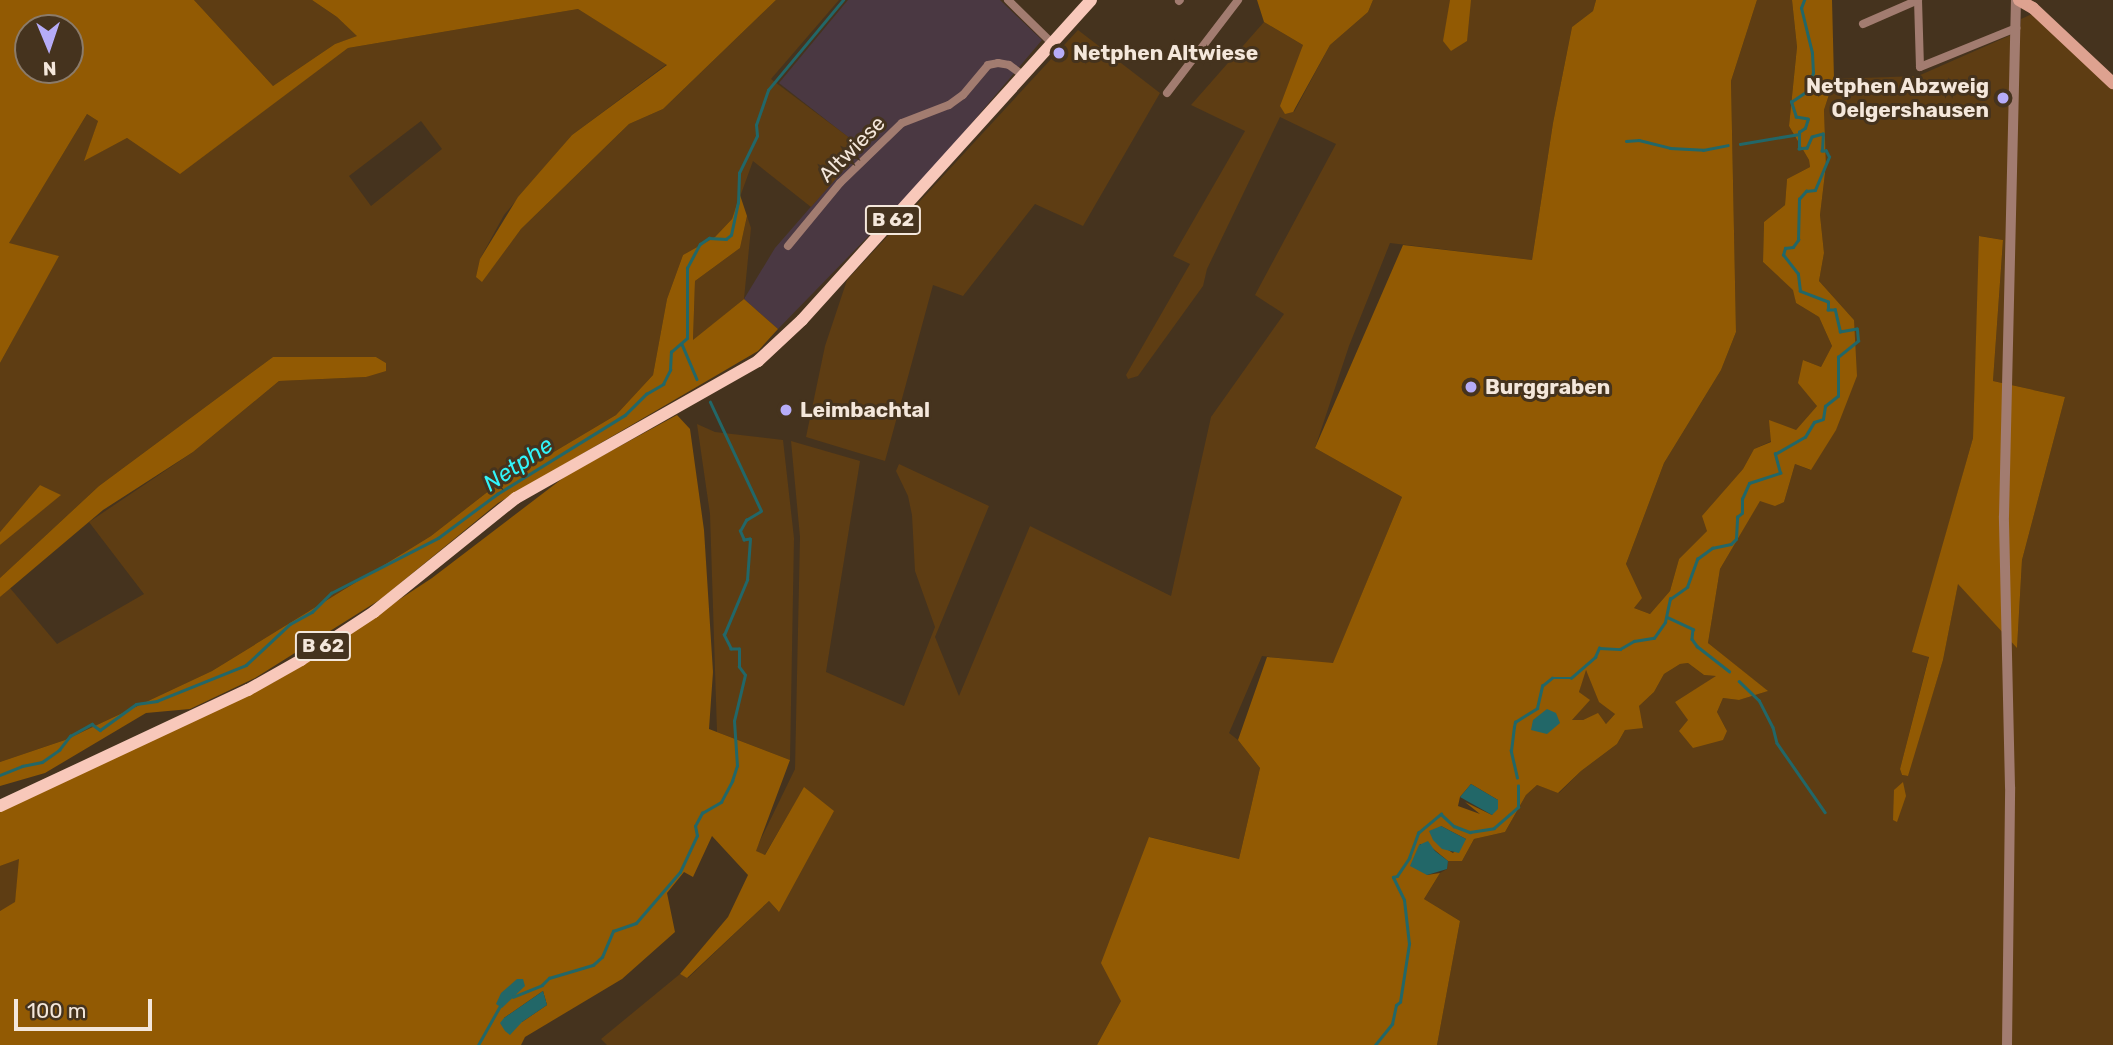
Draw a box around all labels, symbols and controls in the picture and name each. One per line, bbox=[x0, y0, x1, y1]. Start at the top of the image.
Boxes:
north arrow bbox=[14, 14, 84, 84]
place label: Netphen Altwiese bbox=[1073, 40, 1259, 66]
marker: Netphen Altwiese bbox=[1051, 45, 1067, 61]
text: N bbox=[42, 57, 57, 80]
place label: Netphen Abzweig Oelgershausen bbox=[1805, 73, 1989, 123]
marker: Netphen Abzweig Oelgershausen bbox=[1995, 90, 2011, 106]
street label: Altwiese bbox=[814, 111, 890, 187]
road number: B 62 bbox=[863, 204, 923, 235]
place label: Burggraben bbox=[1485, 374, 1610, 400]
marker: Burggraben bbox=[1463, 379, 1479, 395]
place label: Leimbachtal bbox=[800, 397, 930, 423]
marker: Leimbachtal bbox=[778, 402, 794, 418]
water label: Netphe bbox=[478, 431, 558, 497]
road number: B 62 bbox=[293, 631, 353, 662]
scale bar bbox=[18, 986, 156, 1030]
text: 100 m bbox=[27, 998, 86, 1023]

